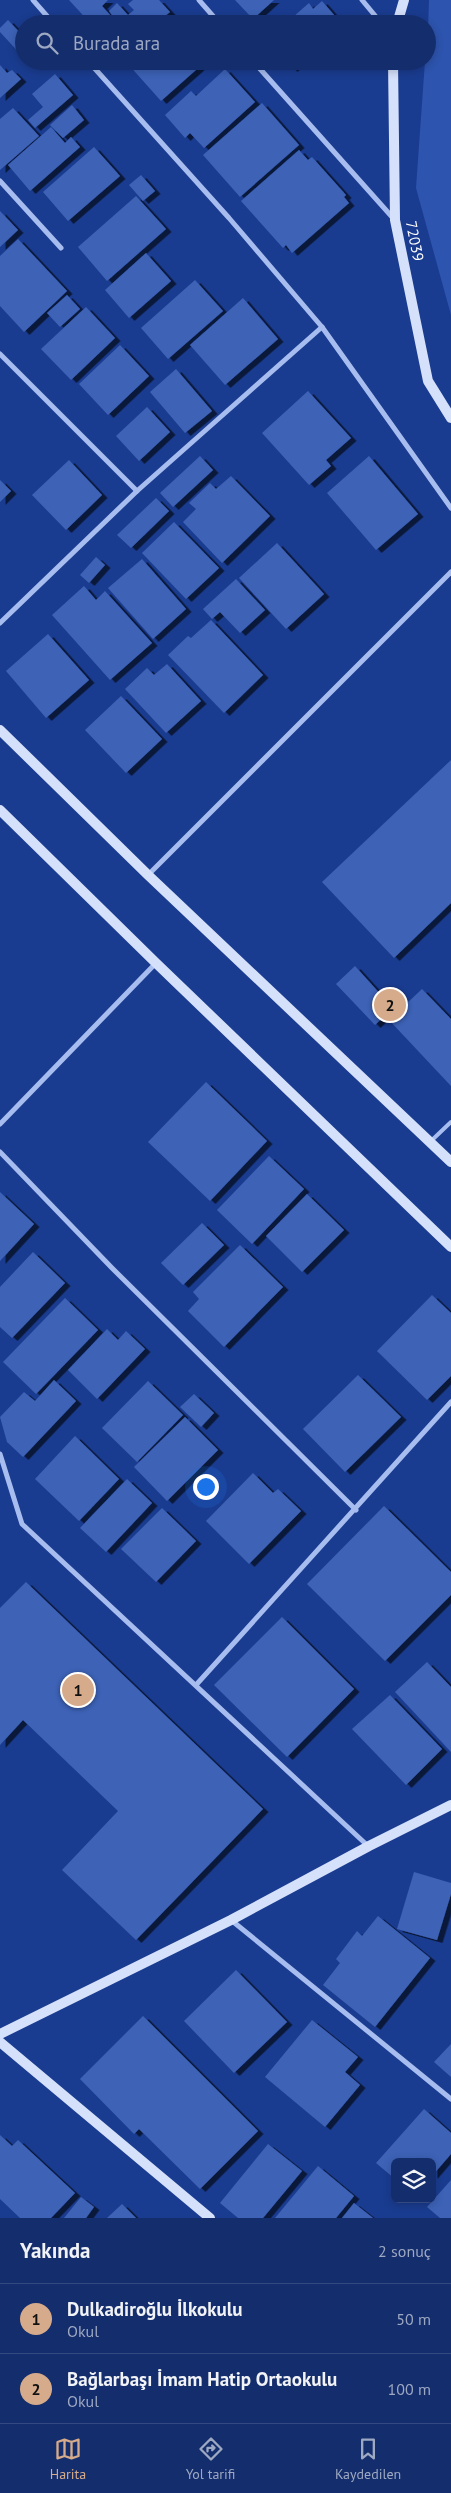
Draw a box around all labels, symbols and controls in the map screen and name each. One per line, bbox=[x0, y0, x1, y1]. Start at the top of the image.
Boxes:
search box bbox=[15, 15, 436, 70]
icon: search bbox=[33, 29, 61, 57]
text: Burada ara bbox=[73, 31, 160, 55]
street label: 72039 bbox=[402, 219, 428, 263]
pin: 2 bbox=[374, 986, 406, 1024]
your location bbox=[193, 1474, 219, 1500]
pin: 1 bbox=[62, 1671, 94, 1709]
map controls bbox=[391, 2158, 436, 2203]
button: layers bbox=[391, 2158, 436, 2203]
text: Yakında bbox=[20, 2237, 90, 2264]
text: 2 sonuç bbox=[378, 2241, 431, 2261]
text: Dulkadiroğlu İlkokulu bbox=[67, 2297, 243, 2321]
text: 1 bbox=[31, 2309, 41, 2329]
text: 50 m bbox=[396, 2309, 431, 2329]
text: Okul bbox=[67, 2321, 99, 2341]
text: Bağlarbaşı İmam Hatip Ortaokulu bbox=[67, 2367, 337, 2391]
text: 2 bbox=[31, 2379, 41, 2399]
text: 100 m bbox=[388, 2379, 431, 2399]
text: Okul bbox=[67, 2391, 99, 2411]
tab: Harita bbox=[50, 2435, 86, 2483]
tab: Yol tarifi bbox=[186, 2435, 235, 2483]
tab: Kaydedilen bbox=[335, 2435, 401, 2483]

